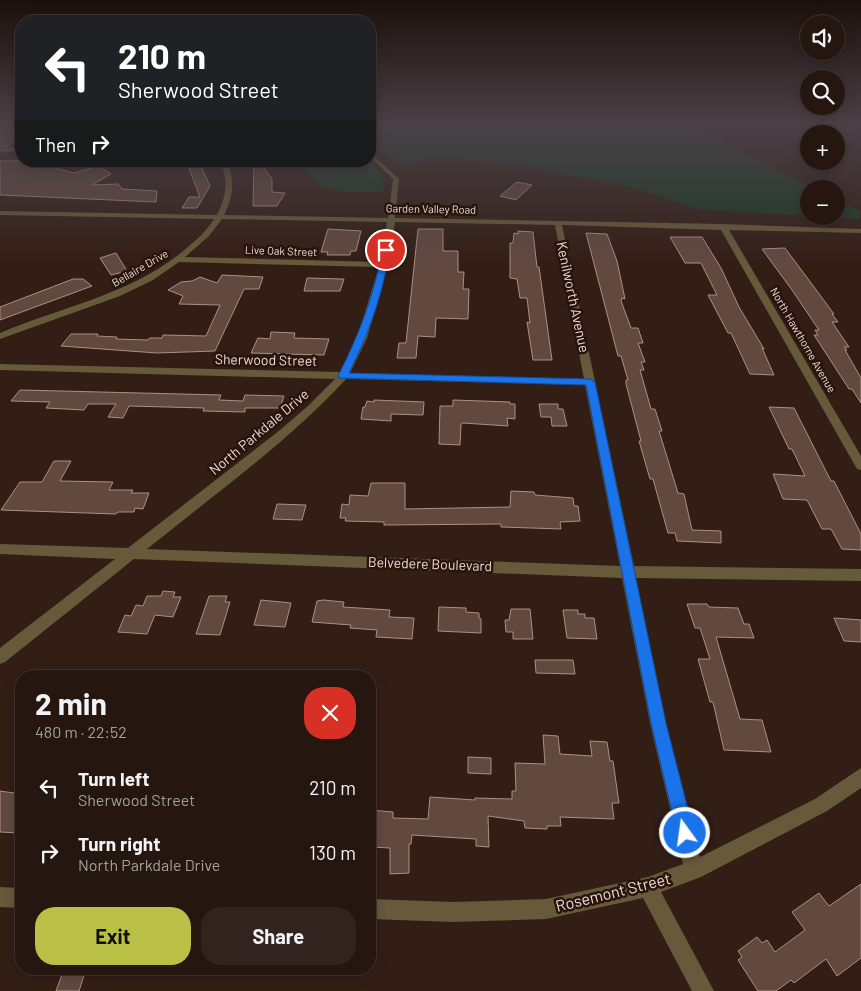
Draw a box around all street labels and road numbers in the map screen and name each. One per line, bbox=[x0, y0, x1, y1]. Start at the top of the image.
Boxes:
street label: Garden Valley Road bbox=[386, 201, 476, 216]
street label: Kenilworth Avenue bbox=[553, 240, 594, 354]
street label: Live Oak Street bbox=[245, 243, 317, 258]
street label: Bellaire Drive bbox=[109, 246, 170, 289]
street label: North Hawthorne Avenue bbox=[768, 285, 839, 395]
street label: Sherwood Street bbox=[215, 350, 317, 369]
street label: North Parkdale Drive bbox=[206, 385, 312, 478]
street label: Belvedere Boulevard bbox=[368, 553, 493, 574]
street label: Rosemont Street bbox=[553, 868, 672, 915]

